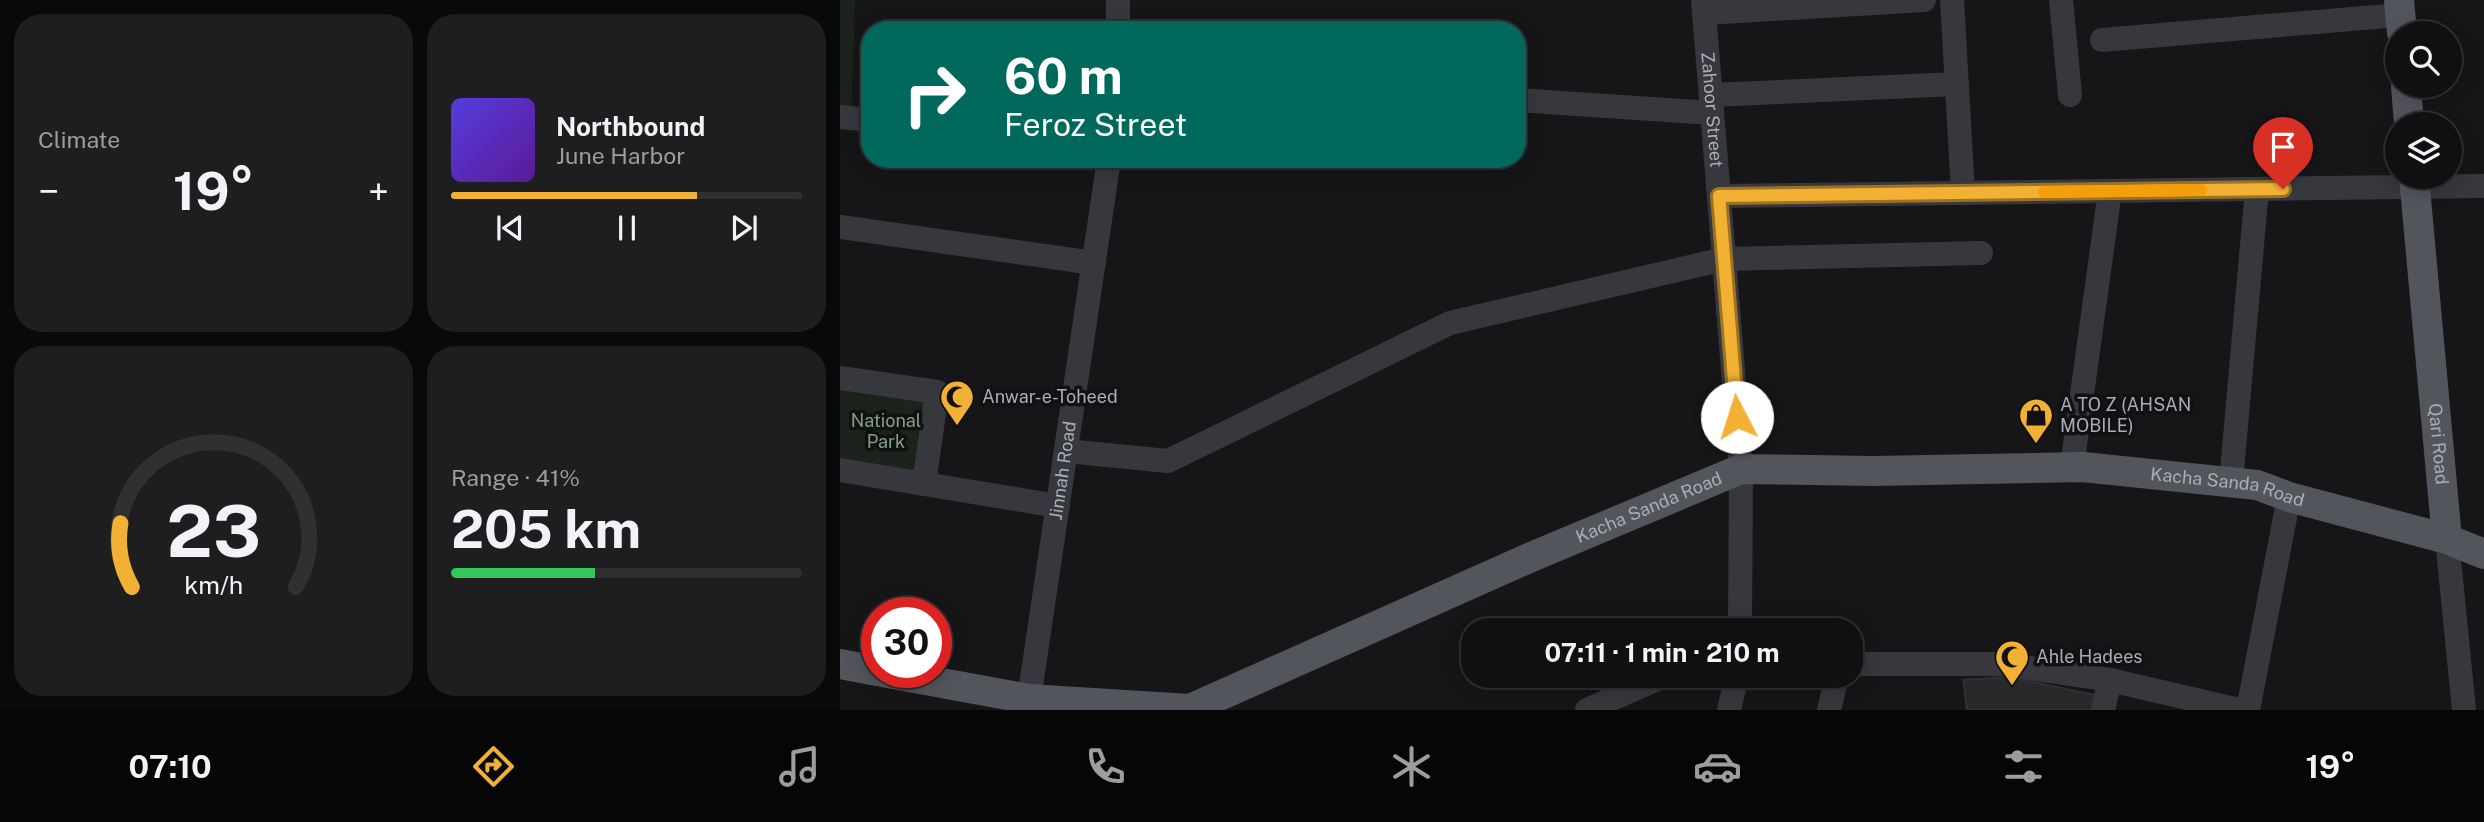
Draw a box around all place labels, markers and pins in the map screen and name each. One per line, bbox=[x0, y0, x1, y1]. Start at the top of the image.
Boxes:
pin bbox=[2253, 117, 2313, 189]
mosque icon: Anwar-e-Toheed bbox=[938, 378, 976, 427]
place label: Anwar-e-Toheed bbox=[982, 386, 1118, 407]
place label: A TO Z (AHSAN MOBILE) bbox=[2060, 394, 2191, 436]
shop icon: A TO Z (AHSAN MOBILE) bbox=[2017, 396, 2055, 445]
mosque icon: Ahle Hadees bbox=[1993, 638, 2031, 687]
place label: Ahle Hadees bbox=[2036, 646, 2142, 667]

